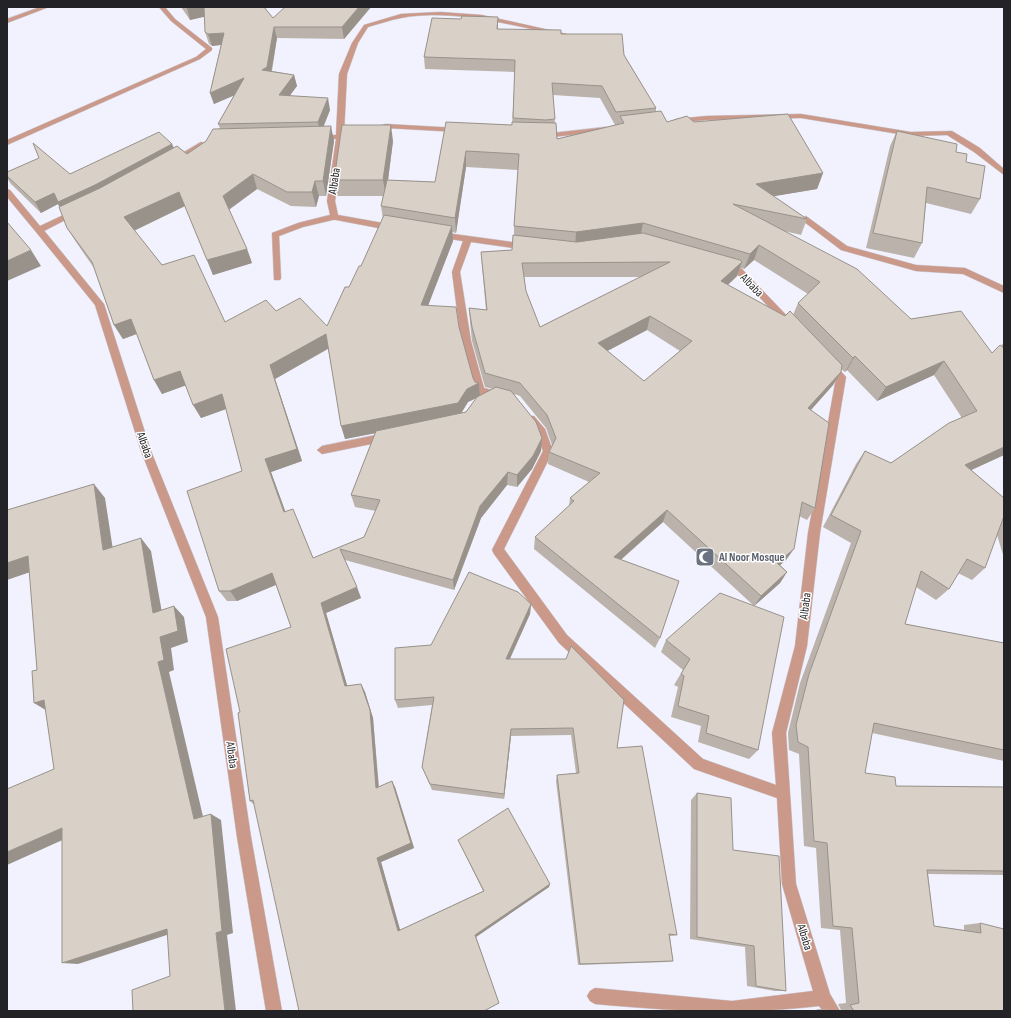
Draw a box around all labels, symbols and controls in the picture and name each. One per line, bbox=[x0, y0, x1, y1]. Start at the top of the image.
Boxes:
street label: Albaba bbox=[325, 166, 344, 196]
street label: Albaba bbox=[736, 270, 767, 300]
street label: Albaba bbox=[133, 429, 156, 461]
mosque icon: Al Noor Mosque bbox=[694, 546, 716, 568]
place label: Al Noor Mosque bbox=[718, 550, 785, 565]
street label: Albaba bbox=[796, 592, 815, 621]
street label: Albaba bbox=[222, 740, 241, 770]
street label: Albaba bbox=[793, 921, 816, 952]

